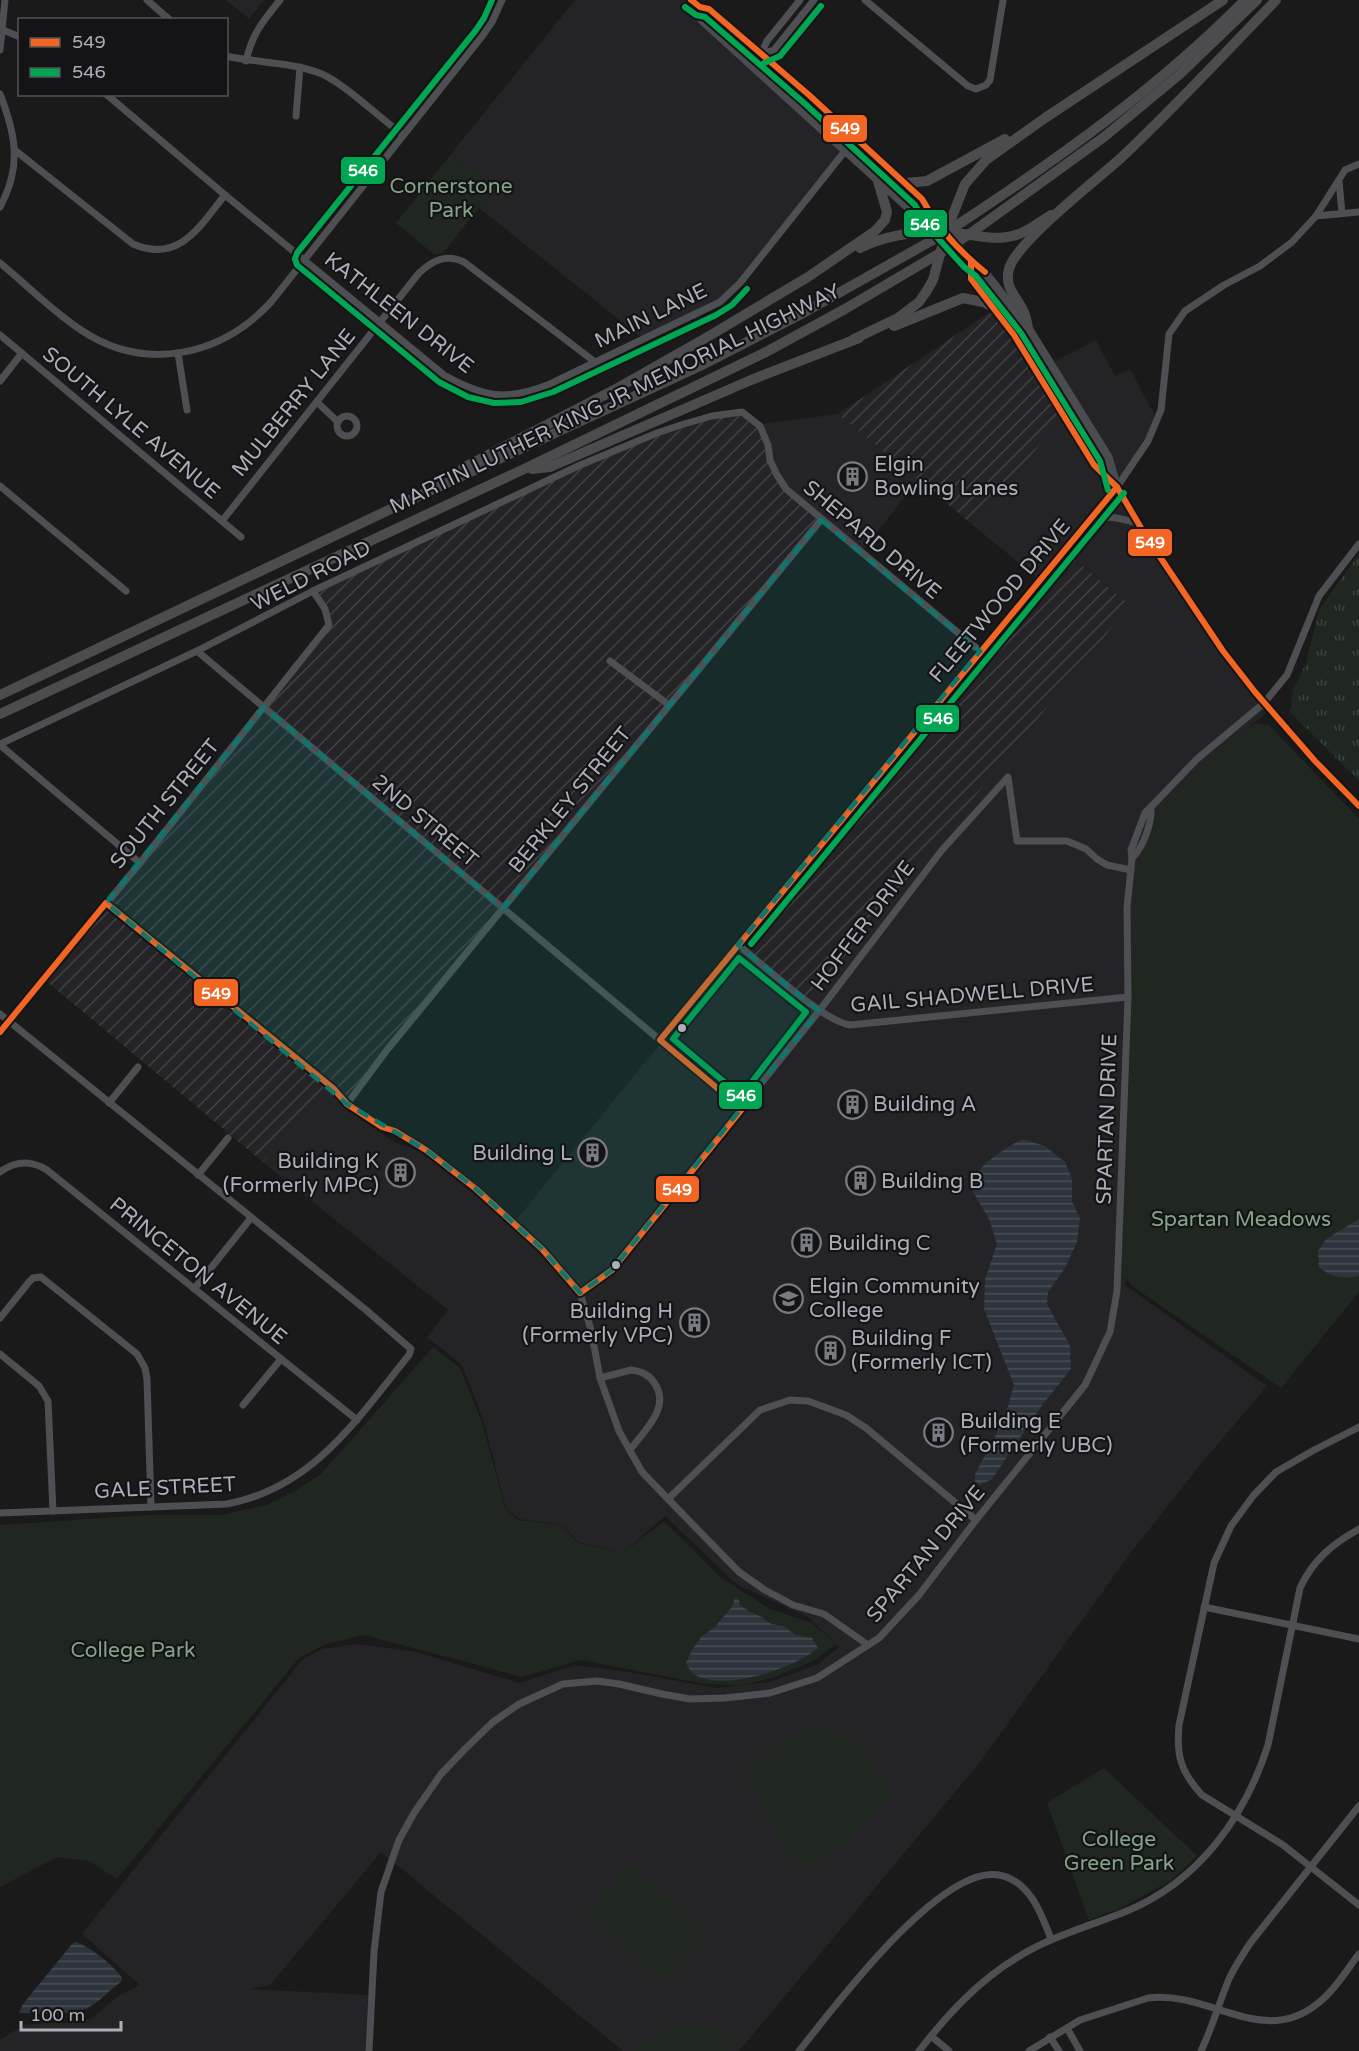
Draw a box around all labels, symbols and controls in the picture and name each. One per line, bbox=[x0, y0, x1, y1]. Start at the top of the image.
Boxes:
legend bbox=[18, 18, 228, 96]
text: 549 bbox=[72, 31, 106, 53]
text: 546 bbox=[72, 61, 106, 83]
line badge: 549 bbox=[822, 114, 868, 143]
text: 549 bbox=[830, 119, 860, 139]
line badge: 546 bbox=[340, 156, 386, 185]
text: 546 bbox=[348, 161, 378, 181]
park label: Cornerstone Park bbox=[389, 174, 513, 223]
line badge: 546 bbox=[903, 209, 948, 238]
text: 546 bbox=[910, 215, 940, 235]
street label: KATHLEEN DRIVE bbox=[319, 247, 479, 379]
street label: MAIN LANE bbox=[591, 278, 711, 354]
street label: MARTIN LUTHER KING JR MEMORIAL HIGHWAY bbox=[386, 279, 844, 519]
street label: MULBERRY LANE bbox=[227, 324, 361, 482]
street label: SOUTH LYLE AVENUE bbox=[37, 342, 225, 504]
place label: Elgin Bowling Lanes bbox=[874, 452, 1018, 501]
building icon: Elgin Bowling Lanes bbox=[837, 460, 869, 492]
street label: SHEPARD DRIVE bbox=[798, 475, 946, 605]
street label: FLEETWOOD DRIVE bbox=[924, 514, 1076, 688]
line badge: 549 bbox=[1127, 528, 1173, 557]
text: 549 bbox=[1135, 533, 1165, 553]
street label: WELD ROAD bbox=[247, 535, 375, 617]
line badge: 546 bbox=[915, 704, 960, 733]
text: 546 bbox=[923, 709, 953, 729]
street label: BERKLEY STREET bbox=[503, 722, 637, 878]
street label: SOUTH STREET bbox=[105, 734, 225, 874]
street label: 2ND STREET bbox=[367, 769, 483, 873]
street label: HOFFER DRIVE bbox=[806, 856, 920, 996]
street label: GAIL SHADWELL DRIVE bbox=[849, 972, 1095, 1018]
line badge: 549 bbox=[193, 978, 239, 1007]
text: 549 bbox=[201, 984, 231, 1004]
unlabelled marker bbox=[676, 1022, 688, 1034]
street label: SPARTAN DRIVE bbox=[1092, 1033, 1122, 1205]
line badge: 546 bbox=[718, 1081, 763, 1110]
text: 546 bbox=[726, 1086, 756, 1106]
building icon: Building A bbox=[836, 1088, 868, 1120]
place label: Building A bbox=[873, 1092, 976, 1117]
building icon: Building L bbox=[577, 1137, 609, 1169]
place label: Building L bbox=[472, 1141, 572, 1166]
place label: Building K (Formerly MPC) bbox=[223, 1149, 379, 1198]
building icon: Building K (Formerly MPC) bbox=[384, 1157, 416, 1189]
building icon: Building B bbox=[844, 1165, 876, 1197]
place label: Building B bbox=[881, 1169, 983, 1194]
line badge: 549 bbox=[655, 1175, 700, 1203]
text: 549 bbox=[662, 1180, 692, 1200]
street label: PRINCETON AVENUE bbox=[104, 1192, 292, 1350]
park label: Spartan Meadows bbox=[1151, 1207, 1331, 1232]
building icon: Building C bbox=[791, 1227, 823, 1259]
place label: Building C bbox=[828, 1231, 930, 1256]
unlabelled marker bbox=[610, 1259, 622, 1271]
place label: Elgin Community College bbox=[809, 1274, 980, 1323]
school or university icon: Elgin Community College bbox=[772, 1282, 804, 1314]
place label: Building H (Formerly VPC) bbox=[522, 1299, 673, 1348]
building icon: Building H (Formerly VPC) bbox=[678, 1307, 710, 1339]
place label: Building F (Formerly ICT) bbox=[851, 1326, 992, 1375]
building icon: Building F (Formerly ICT) bbox=[814, 1334, 846, 1366]
place label: Building E (Formerly UBC) bbox=[960, 1409, 1112, 1458]
building icon: Building E (Formerly UBC) bbox=[923, 1417, 955, 1449]
street label: GALE STREET bbox=[93, 1472, 237, 1504]
street label: SPARTAN DRIVE bbox=[861, 1481, 991, 1627]
park label: College Park bbox=[71, 1638, 195, 1663]
park label: College Green Park bbox=[1064, 1827, 1174, 1876]
scale bar bbox=[21, 1994, 122, 2032]
text: 100 m bbox=[30, 2004, 85, 2026]

